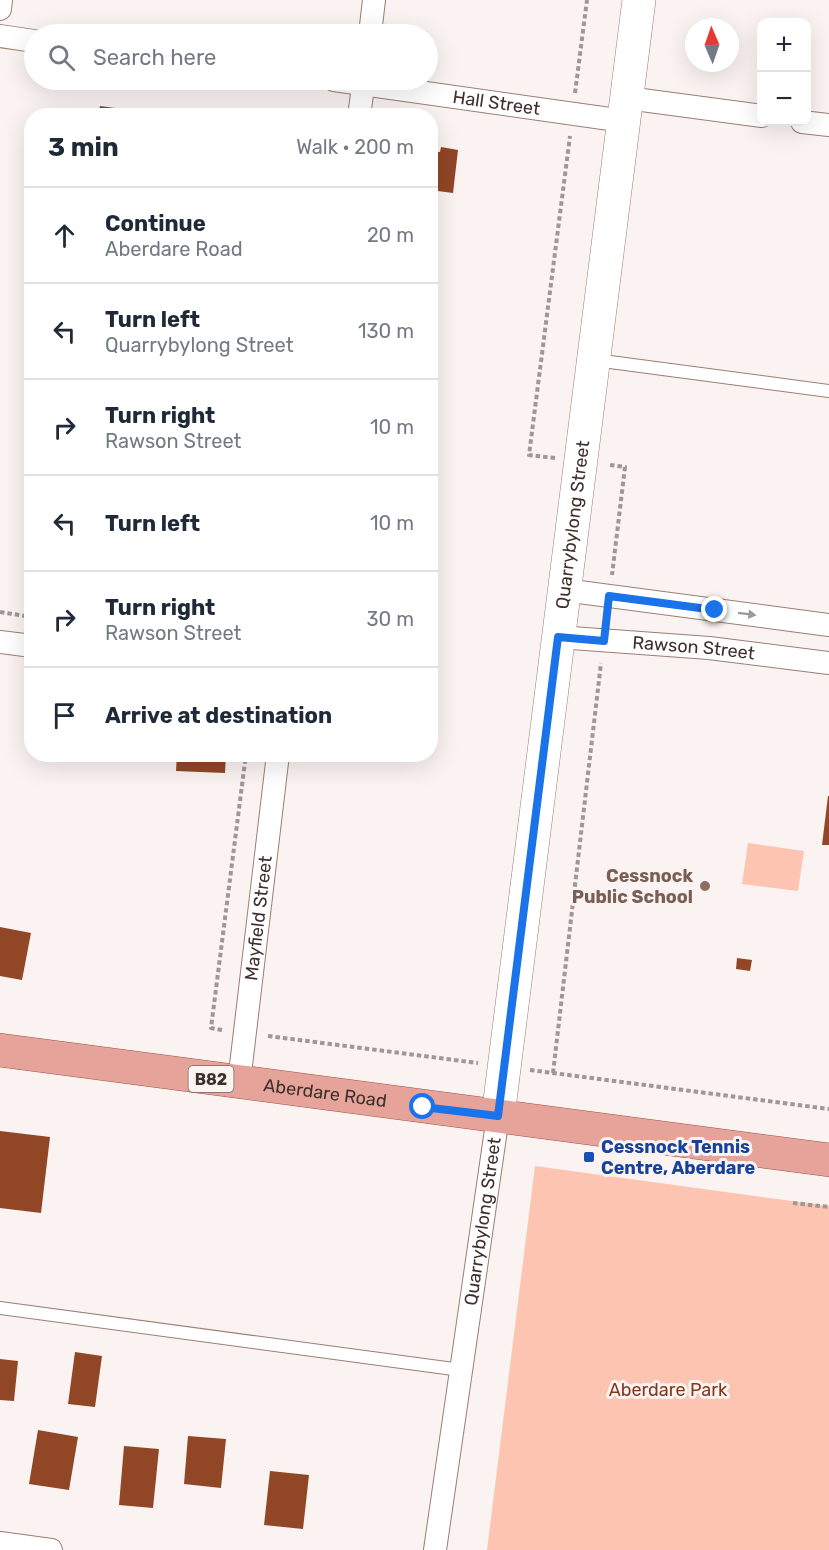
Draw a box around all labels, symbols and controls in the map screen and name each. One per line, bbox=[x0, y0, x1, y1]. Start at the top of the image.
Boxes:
north arrow bbox=[685, 18, 739, 72]
map controls bbox=[757, 18, 811, 126]
button: + bbox=[757, 18, 811, 72]
search box bbox=[24, 24, 438, 90]
icon: search bbox=[45, 41, 78, 74]
text: Search here bbox=[93, 44, 216, 71]
button: − bbox=[757, 72, 811, 126]
street label: Hall Street bbox=[451, 86, 542, 120]
text: 3 min bbox=[48, 132, 119, 163]
text: Walk · 200 m bbox=[296, 135, 414, 159]
text: Continue bbox=[105, 210, 206, 237]
icon: ahead bbox=[48, 219, 81, 252]
text: 20 m bbox=[367, 223, 414, 247]
text: Aberdare Road bbox=[105, 237, 243, 261]
text: Turn left bbox=[105, 306, 200, 333]
icon: left bbox=[48, 315, 81, 348]
text: 130 m bbox=[358, 319, 414, 343]
text: Quarrybylong Street bbox=[105, 333, 294, 357]
text: Turn right bbox=[105, 402, 215, 429]
icon: right bbox=[48, 411, 81, 444]
text: 10 m bbox=[370, 415, 414, 439]
text: Rawson Street bbox=[105, 429, 241, 453]
street label: Quarrybylong Street bbox=[551, 439, 594, 610]
icon: left bbox=[48, 507, 81, 540]
text: Turn left bbox=[105, 510, 200, 537]
text: 10 m bbox=[370, 511, 414, 535]
text: Turn right bbox=[105, 594, 215, 621]
route end bbox=[701, 596, 727, 622]
icon: right bbox=[48, 603, 81, 636]
text: 30 m bbox=[367, 607, 414, 631]
one-way arrow bbox=[738, 610, 757, 619]
text: Rawson Street bbox=[105, 621, 241, 645]
street label: Rawson Street bbox=[632, 631, 756, 665]
icon: arrive bbox=[48, 699, 81, 732]
text: Arrive at destination bbox=[105, 702, 332, 729]
street label: Mayfield Street bbox=[240, 855, 277, 982]
place label: Cessnock Public School bbox=[572, 865, 693, 908]
marker: Cessnock Public School bbox=[698, 879, 712, 893]
road number: B82 bbox=[188, 1066, 234, 1092]
street label: Aberdare Road bbox=[262, 1074, 388, 1112]
route start bbox=[409, 1093, 435, 1119]
street label: Quarrybylong Street bbox=[460, 1136, 506, 1307]
place label: Cessnock Tennis Centre, Aberdare bbox=[601, 1136, 755, 1179]
marker: Cessnock Tennis Centre, Aberdare bbox=[582, 1150, 596, 1164]
park label: Aberdare Park bbox=[609, 1379, 728, 1401]

